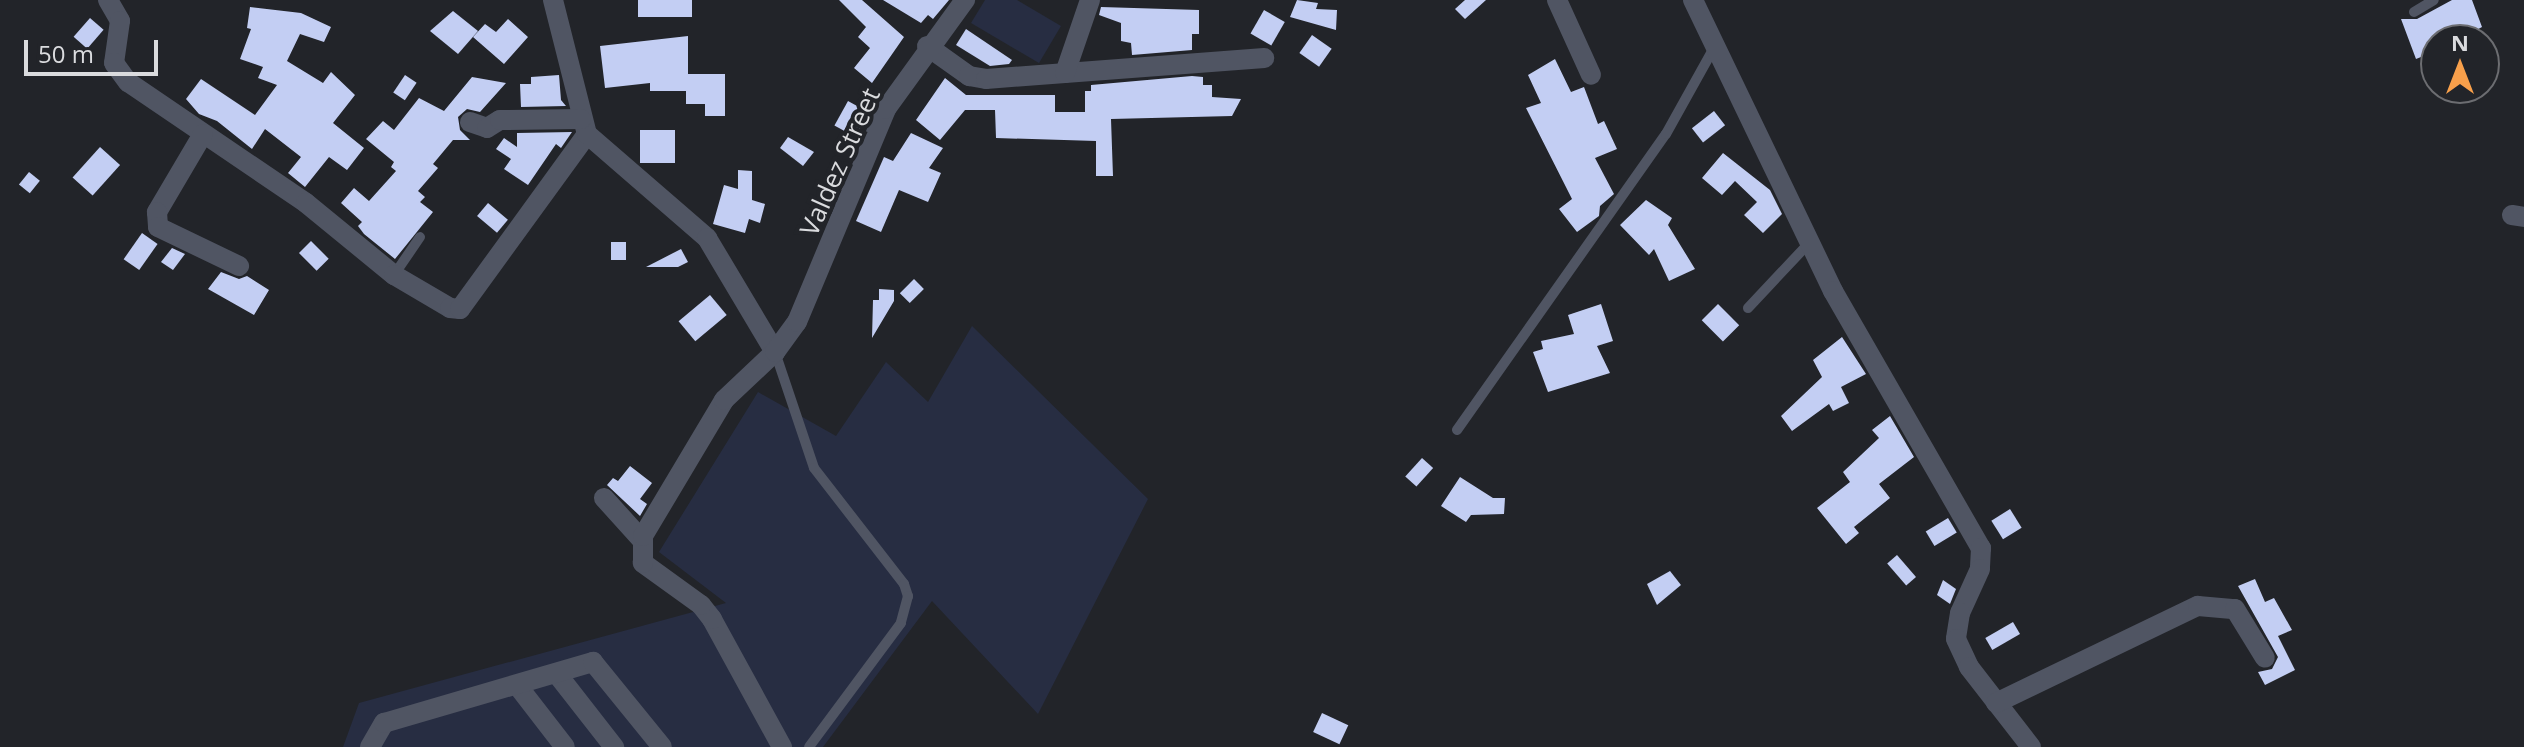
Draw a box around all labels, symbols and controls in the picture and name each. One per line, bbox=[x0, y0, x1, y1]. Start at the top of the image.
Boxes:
scale bar bbox=[28, 24, 162, 74]
north arrow bbox=[2420, 24, 2500, 104]
text: N bbox=[2451, 27, 2469, 57]
text: 50 m bbox=[38, 37, 94, 70]
street label: Valdez Street bbox=[793, 83, 887, 241]

